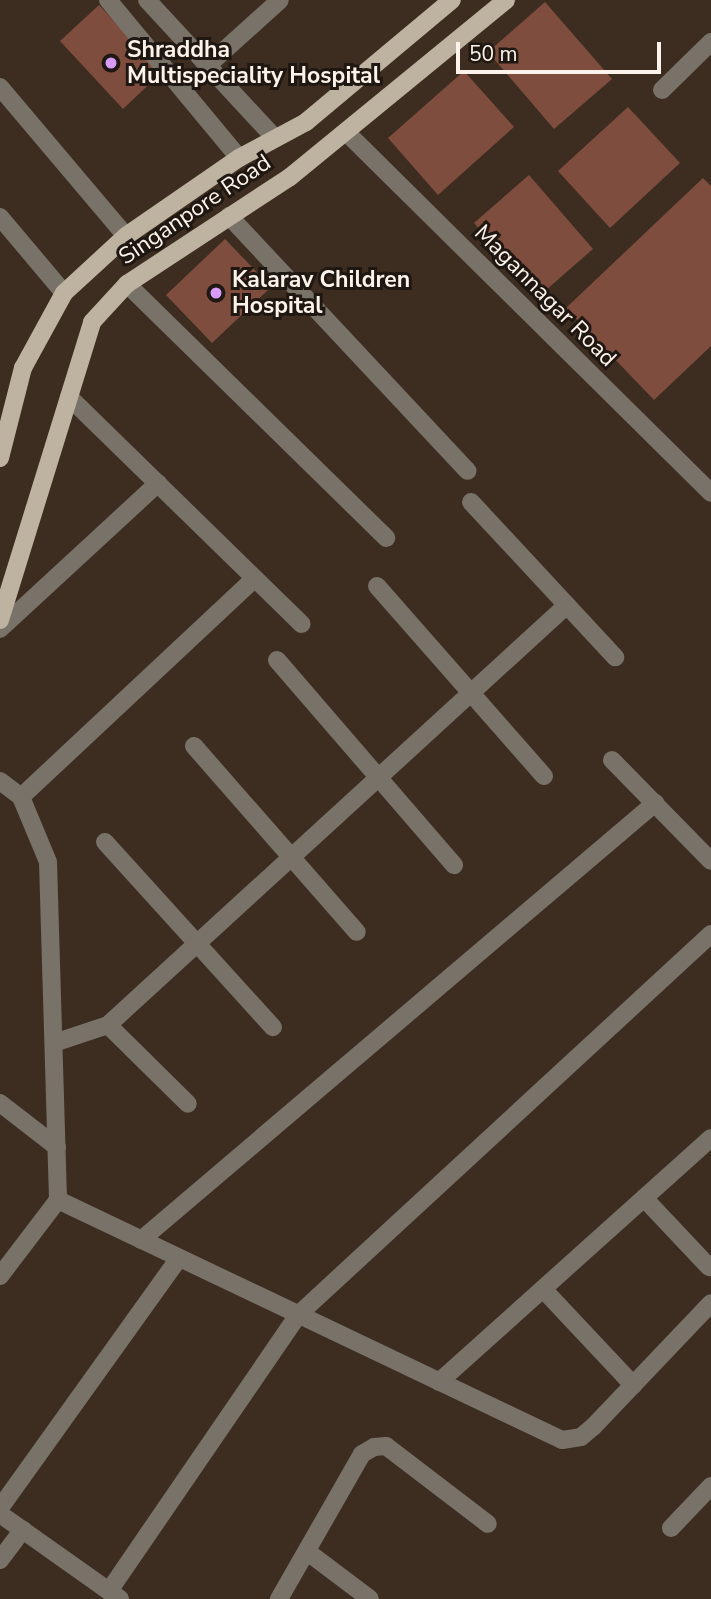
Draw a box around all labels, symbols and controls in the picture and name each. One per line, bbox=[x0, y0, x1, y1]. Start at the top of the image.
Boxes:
scale bar bbox=[459, 28, 664, 72]
place label: Shraddha Multispeciality Hospital bbox=[127, 36, 380, 90]
text: 50 m bbox=[469, 40, 518, 68]
marker: Shraddha Multispeciality Hospital bbox=[101, 53, 121, 73]
street label: Singanpore Road bbox=[114, 149, 276, 271]
street label: Magannagar Road bbox=[468, 219, 622, 373]
place label: Kalarav Children Hospital bbox=[232, 266, 410, 320]
marker: Kalarav Children Hospital bbox=[206, 283, 226, 303]

